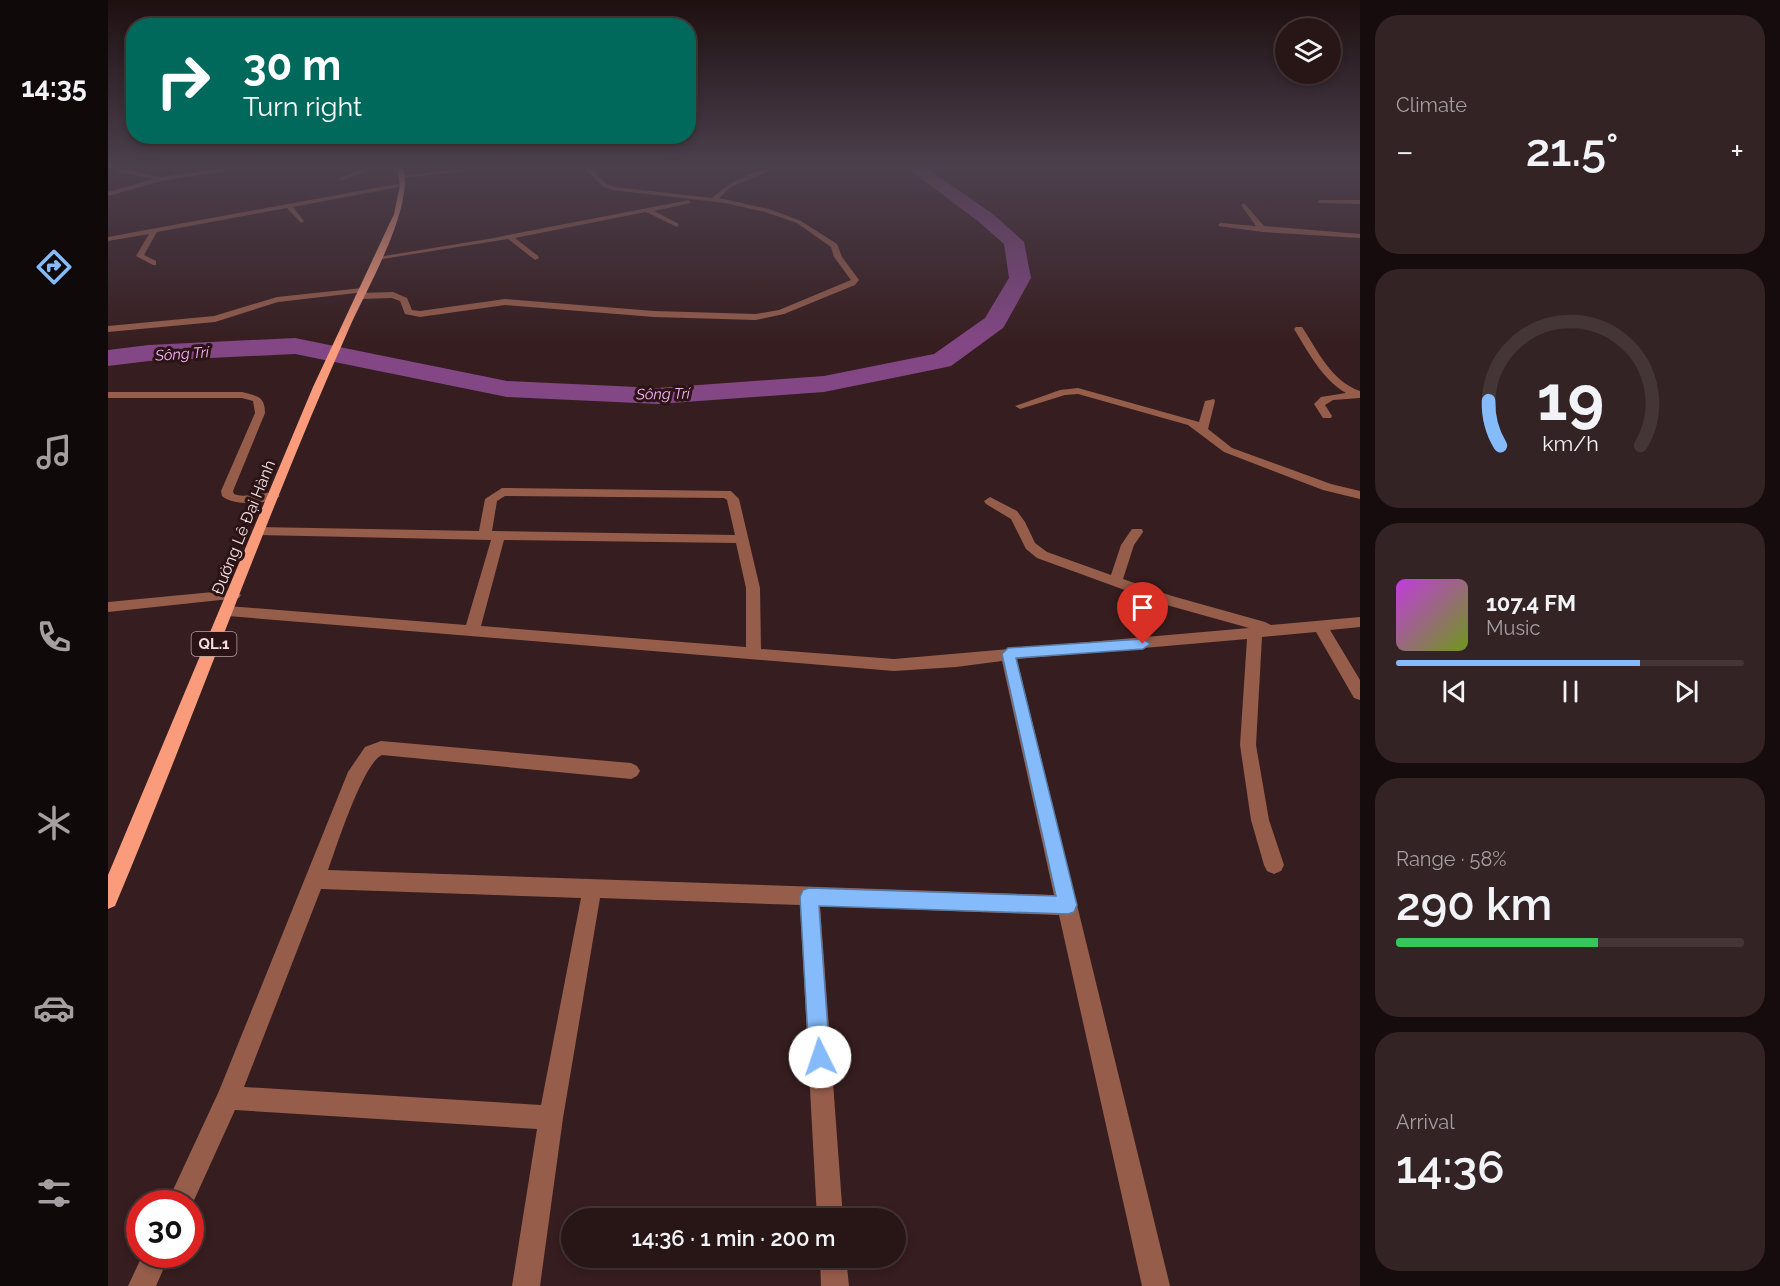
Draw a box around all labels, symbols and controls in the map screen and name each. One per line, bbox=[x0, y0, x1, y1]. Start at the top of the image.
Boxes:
map controls bbox=[1275, 18, 1341, 84]
button: layers bbox=[1275, 18, 1341, 84]
text: 30 m bbox=[243, 41, 341, 90]
icon: right bbox=[144, 42, 222, 120]
text: 14:35 bbox=[21, 72, 87, 103]
text: Turn right bbox=[243, 91, 362, 122]
text: Climate bbox=[1396, 93, 1467, 117]
text: 21.5° bbox=[1526, 124, 1618, 177]
text: − bbox=[1396, 132, 1414, 171]
text: + bbox=[1730, 132, 1744, 171]
icon: directions bbox=[33, 246, 75, 288]
water label: Sông Trí bbox=[153, 343, 211, 365]
text: 19 bbox=[1536, 361, 1604, 435]
water label: Sông Trí bbox=[635, 384, 692, 403]
icon: music bbox=[33, 431, 75, 473]
text: km/h bbox=[1542, 431, 1598, 456]
street label: Đường Lê Đại Hành bbox=[208, 457, 279, 597]
pin bbox=[1117, 582, 1168, 644]
text: 107.4 FM bbox=[1486, 590, 1576, 616]
icon: arrive bbox=[1126, 591, 1159, 624]
icon: phone bbox=[33, 616, 75, 658]
text: Music bbox=[1486, 616, 1540, 640]
road number: QL.1 bbox=[192, 632, 236, 656]
icon: previous bbox=[1438, 675, 1471, 708]
icon: pause bbox=[1554, 675, 1587, 708]
icon: next bbox=[1670, 675, 1703, 708]
icon: climate bbox=[33, 802, 75, 844]
text: Range · 58% bbox=[1396, 847, 1507, 871]
text: 290 km bbox=[1396, 878, 1552, 931]
icon: car bbox=[33, 987, 75, 1029]
position arrow bbox=[788, 1025, 852, 1089]
text: Arrival bbox=[1396, 1110, 1455, 1134]
text: 14:36 bbox=[1396, 1141, 1505, 1194]
icon: filters bbox=[33, 1172, 75, 1214]
speed limit sign: 30 bbox=[126, 1190, 204, 1268]
text: 14:36 · 1 min · 200 m bbox=[632, 1225, 835, 1251]

